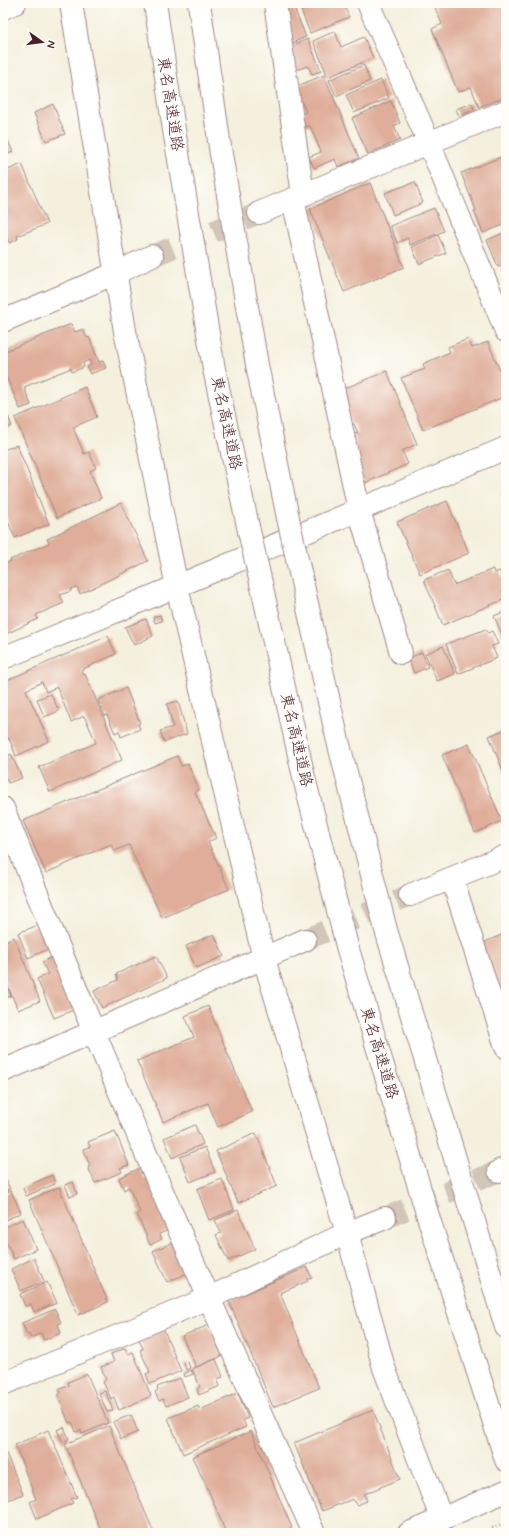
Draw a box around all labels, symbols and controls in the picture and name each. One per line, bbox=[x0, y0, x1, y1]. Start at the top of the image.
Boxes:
north arrow bbox=[22, 22, 62, 62]
text: N bbox=[43, 39, 58, 49]
street label: 東名高速道路 bbox=[152, 55, 188, 153]
street label: 東名高速道路 bbox=[206, 374, 246, 472]
street label: 東名高速道路 bbox=[275, 691, 317, 789]
street label: 東名高速道路 bbox=[355, 1004, 403, 1102]

